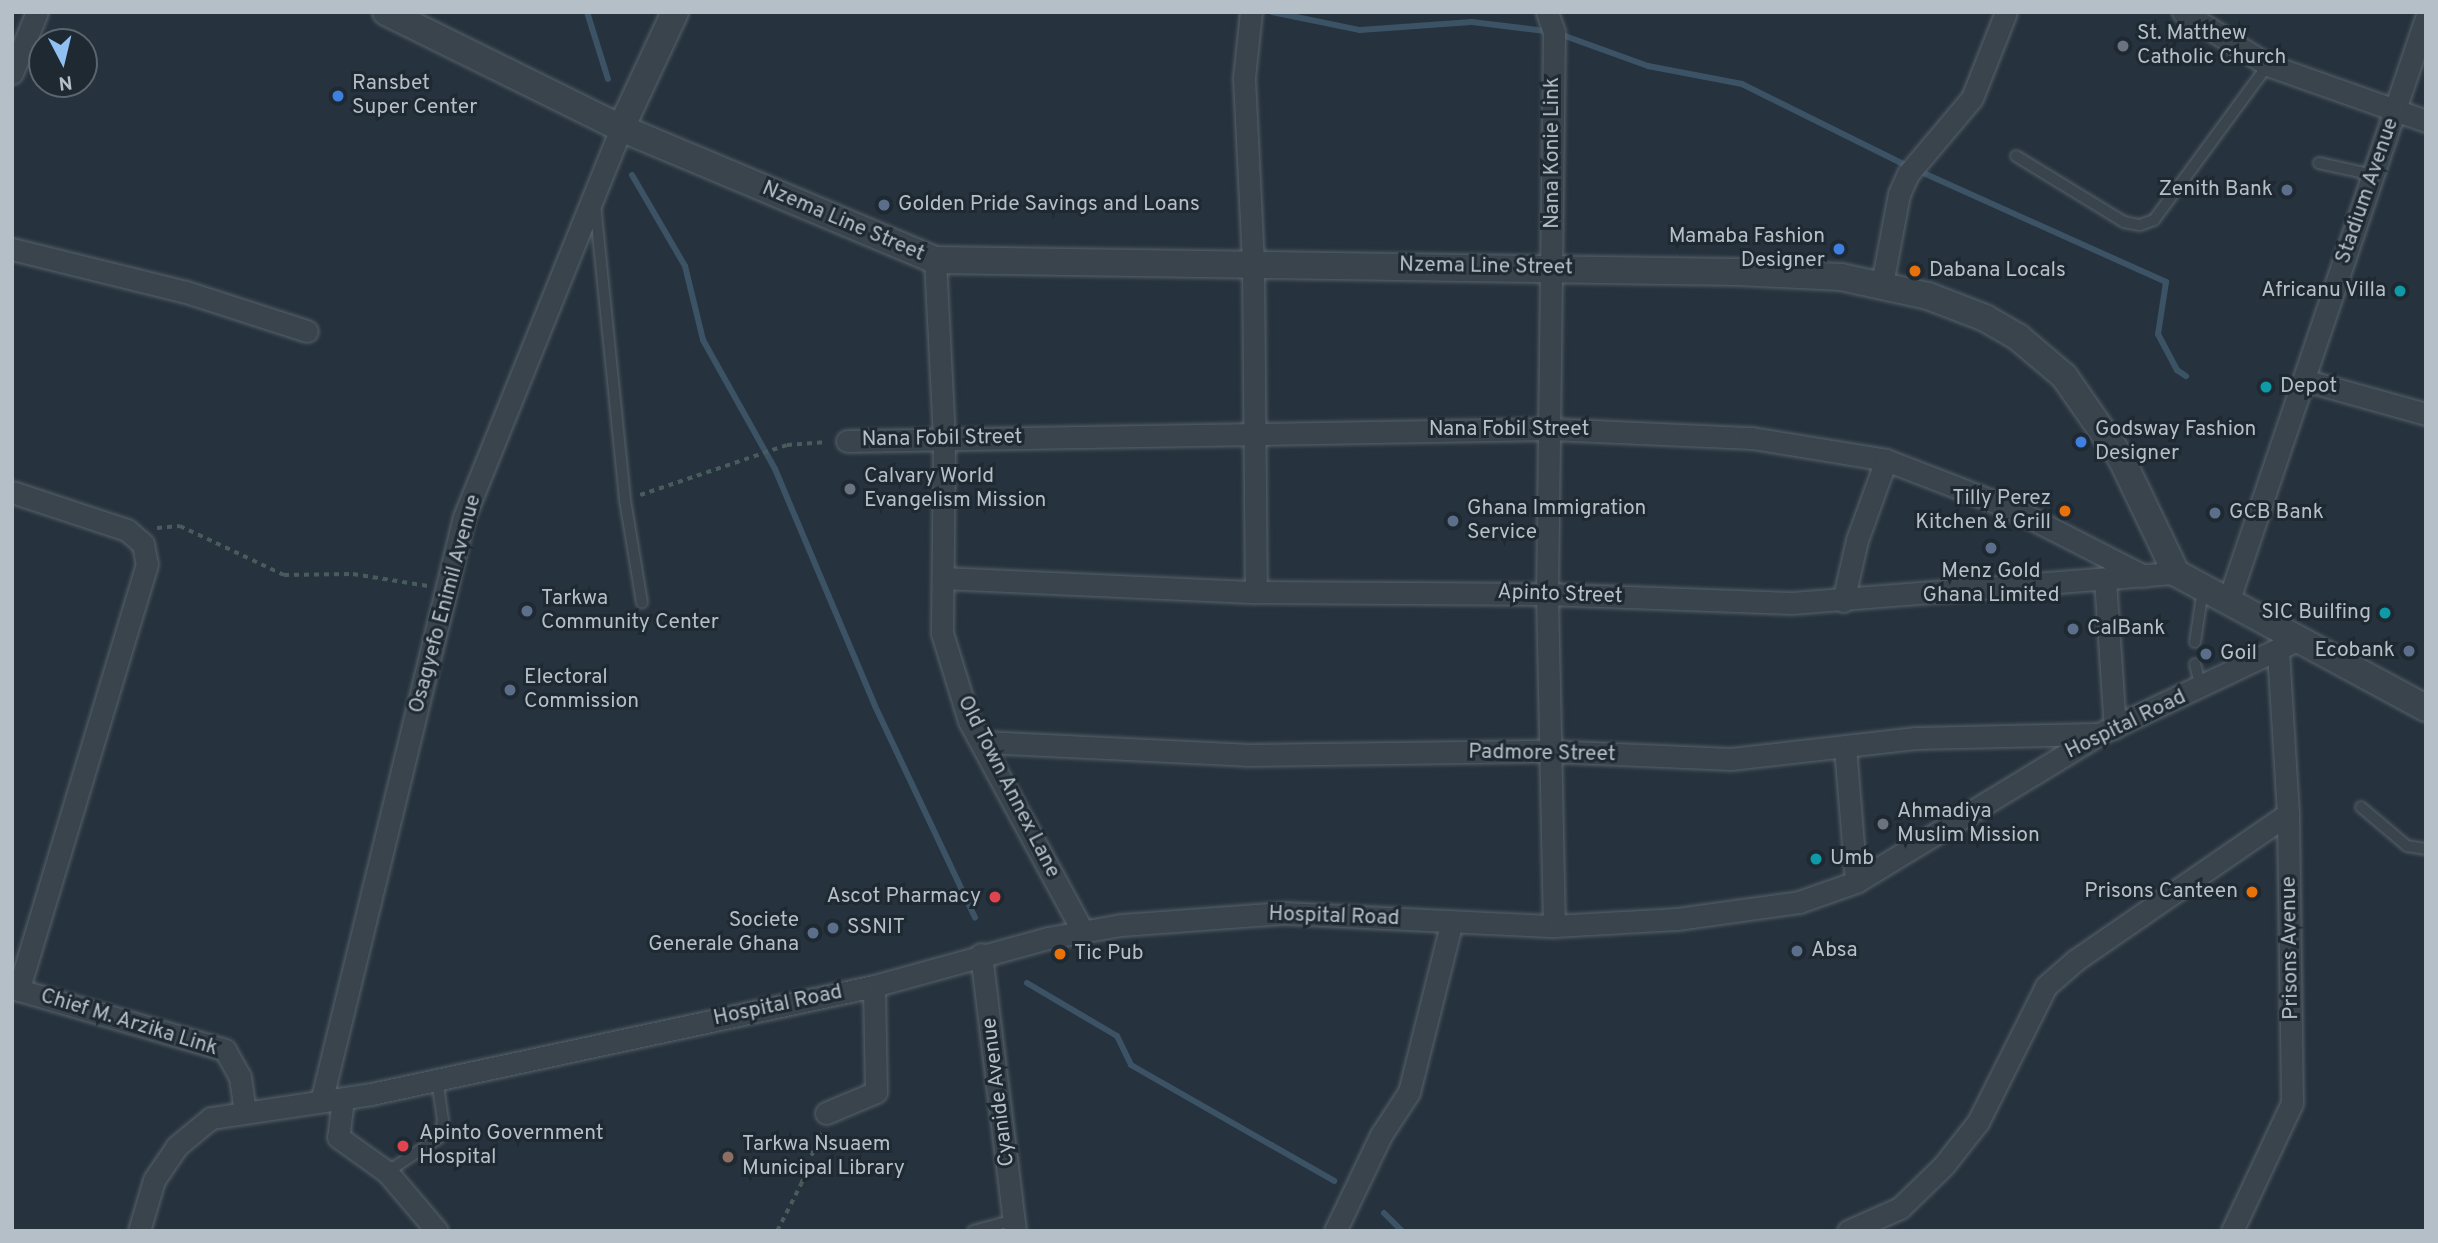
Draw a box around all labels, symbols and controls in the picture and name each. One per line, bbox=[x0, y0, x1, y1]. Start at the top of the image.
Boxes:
place label: St. Matthew Catholic Church bbox=[2137, 21, 2286, 71]
north arrow bbox=[28, 28, 98, 98]
marker: St. Matthew Catholic Church bbox=[2115, 38, 2131, 54]
text: N bbox=[57, 69, 74, 95]
place label: Ransbet Super Center bbox=[352, 71, 477, 121]
street label: Nana Konie Link bbox=[1540, 77, 1566, 229]
marker: Ransbet Super Center bbox=[330, 88, 346, 104]
street label: Stadium Avenue bbox=[2331, 114, 2405, 268]
street label: Nzema Line Street bbox=[758, 176, 928, 268]
place label: Zenith Bank bbox=[2159, 177, 2273, 203]
marker: Zenith Bank bbox=[2279, 182, 2295, 198]
place label: Golden Pride Savings and Loans bbox=[898, 192, 1200, 218]
marker: Golden Pride Savings and Loans bbox=[876, 197, 892, 213]
place label: Mamaba Fashion Designer bbox=[1669, 224, 1825, 274]
marker: Mamaba Fashion Designer bbox=[1831, 241, 1847, 257]
street label: Nzema Line Street bbox=[1399, 253, 1573, 281]
place label: Dabana Locals bbox=[1929, 258, 2066, 284]
marker: Dabana Locals bbox=[1907, 263, 1923, 279]
place label: Africanu Villa bbox=[2260, 278, 2386, 304]
marker: Africanu Villa bbox=[2392, 283, 2408, 299]
place label: Depot bbox=[2280, 374, 2337, 400]
marker: Depot bbox=[2258, 379, 2274, 395]
street label: Nana Fobil Street bbox=[1429, 417, 1589, 443]
place label: Godsway Fashion Designer bbox=[2095, 417, 2256, 467]
street label: Nana Fobil Street bbox=[861, 425, 1023, 453]
marker: Godsway Fashion Designer bbox=[2073, 434, 2089, 450]
place label: Calvary World Evangelism Mission bbox=[864, 464, 1046, 514]
marker: Calvary World Evangelism Mission bbox=[842, 481, 858, 497]
place label: Tilly Perez Kitchen & Grill bbox=[1915, 486, 2051, 536]
street label: Osagyefo Enimil Avenue bbox=[405, 491, 487, 717]
place label: Ghana Immigration Service bbox=[1467, 496, 1646, 546]
place label: GCB Bank bbox=[2229, 500, 2324, 526]
marker: Tilly Perez Kitchen & Grill bbox=[2057, 503, 2073, 519]
marker: GCB Bank bbox=[2207, 505, 2223, 521]
marker: Ghana Immigration Service bbox=[1445, 513, 1461, 529]
marker: Menz Gold Ghana Limited bbox=[1983, 540, 1999, 556]
place label: Menz Gold Ghana Limited bbox=[1922, 559, 2060, 609]
street label: Apinto Street bbox=[1497, 580, 1623, 610]
place label: Tarkwa Community Center bbox=[541, 586, 719, 636]
place label: SIC Builfing bbox=[2261, 600, 2371, 626]
marker: Tarkwa Community Center bbox=[519, 603, 535, 619]
marker: SIC Builfing bbox=[2377, 605, 2393, 621]
place label: CalBank bbox=[2087, 616, 2165, 642]
marker: CalBank bbox=[2065, 621, 2081, 637]
place label: Ecobank bbox=[2314, 638, 2395, 664]
place label: Goil bbox=[2220, 641, 2257, 667]
marker: Ecobank bbox=[2401, 643, 2417, 659]
marker: Goil bbox=[2198, 646, 2214, 662]
place label: Electoral Commission bbox=[524, 665, 639, 715]
marker: Electoral Commission bbox=[502, 682, 518, 698]
street label: Hospital Road bbox=[2062, 685, 2190, 765]
street label: Old Town Annex Lane bbox=[951, 691, 1065, 883]
street label: Padmore Street bbox=[1468, 740, 1616, 768]
place label: Ahmadiya Muslim Mission bbox=[1897, 799, 2040, 849]
marker: Ahmadiya Muslim Mission bbox=[1875, 816, 1891, 832]
place label: Umb bbox=[1830, 846, 1874, 872]
marker: Umb bbox=[1808, 851, 1824, 867]
street label: Prisons Avenue bbox=[2277, 875, 2305, 1021]
place label: Prisons Canteen bbox=[2084, 879, 2238, 905]
place label: Ascot Pharmacy bbox=[827, 884, 981, 910]
marker: Prisons Canteen bbox=[2244, 884, 2260, 900]
marker: Ascot Pharmacy bbox=[987, 889, 1003, 905]
street label: Hospital Road bbox=[1268, 902, 1400, 932]
place label: Societe Generale Ghana bbox=[648, 908, 799, 958]
place label: SSNIT bbox=[847, 915, 905, 941]
marker: SSNIT bbox=[825, 920, 841, 936]
marker: Societe Generale Ghana bbox=[805, 925, 821, 941]
place label: Absa bbox=[1811, 938, 1858, 964]
place label: Tic Pub bbox=[1074, 941, 1144, 967]
marker: Absa bbox=[1789, 943, 1805, 959]
marker: Tic Pub bbox=[1052, 946, 1068, 962]
street label: Hospital Road bbox=[711, 980, 845, 1032]
street label: Chief M. Arzika Link bbox=[37, 984, 221, 1062]
street label: Cyanide Avenue bbox=[977, 1016, 1021, 1168]
place label: Apinto Government Hospital bbox=[419, 1121, 604, 1171]
place label: Tarkwa Nsuaem Municipal Library bbox=[742, 1132, 905, 1182]
marker: Apinto Government Hospital bbox=[393, 1136, 413, 1156]
marker: Tarkwa Nsuaem Municipal Library bbox=[720, 1149, 736, 1165]

